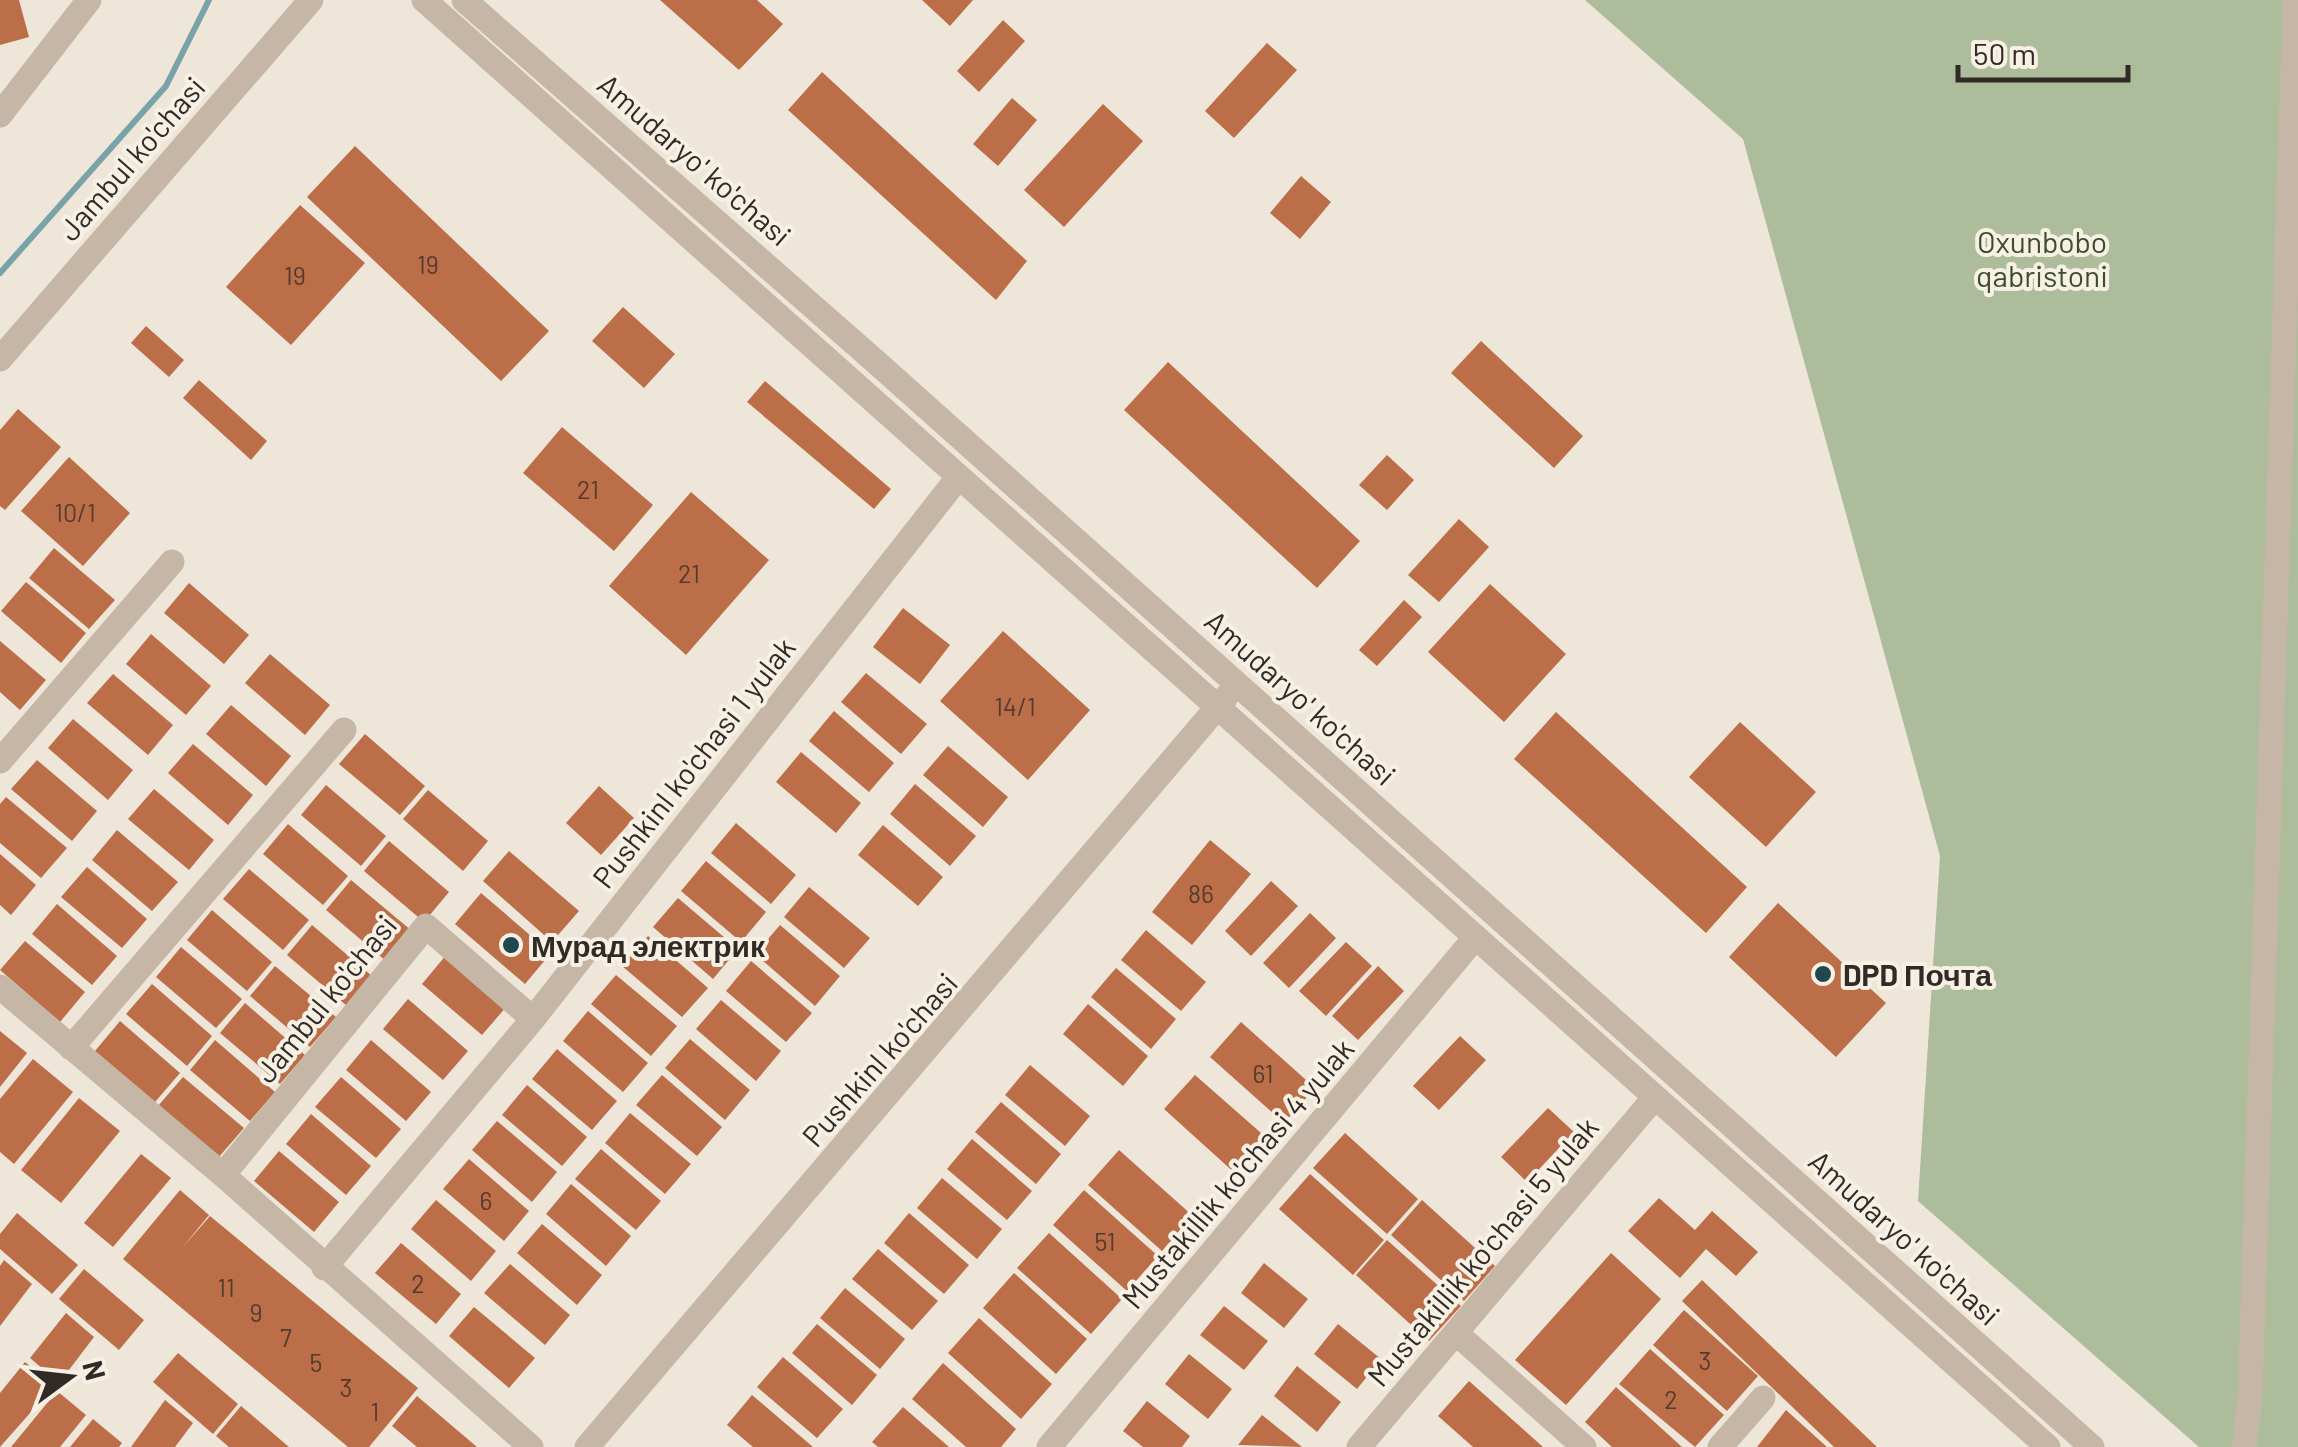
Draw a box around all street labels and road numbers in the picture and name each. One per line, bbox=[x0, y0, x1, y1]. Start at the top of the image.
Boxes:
street label: Amudaryo' ko'chasi bbox=[591, 65, 799, 253]
street label: Jambul ko'chasi bbox=[50, 69, 212, 247]
street label: Amudaryo' ko'chasi bbox=[1198, 602, 1404, 792]
street label: Pushkinl ko'chasi 1 yulak bbox=[584, 630, 802, 894]
street label: Jambul ko'chasi bbox=[247, 907, 403, 1089]
street label: Pushkinl ko'chasi bbox=[794, 965, 964, 1153]
street label: Mustakillik ko'chasi 4 yulak bbox=[1114, 1031, 1360, 1315]
street label: Mustakillik ko'chasi 5 yulak bbox=[1359, 1109, 1605, 1393]
street label: Amudaryo' ko'chasi bbox=[1802, 1142, 2008, 1332]

